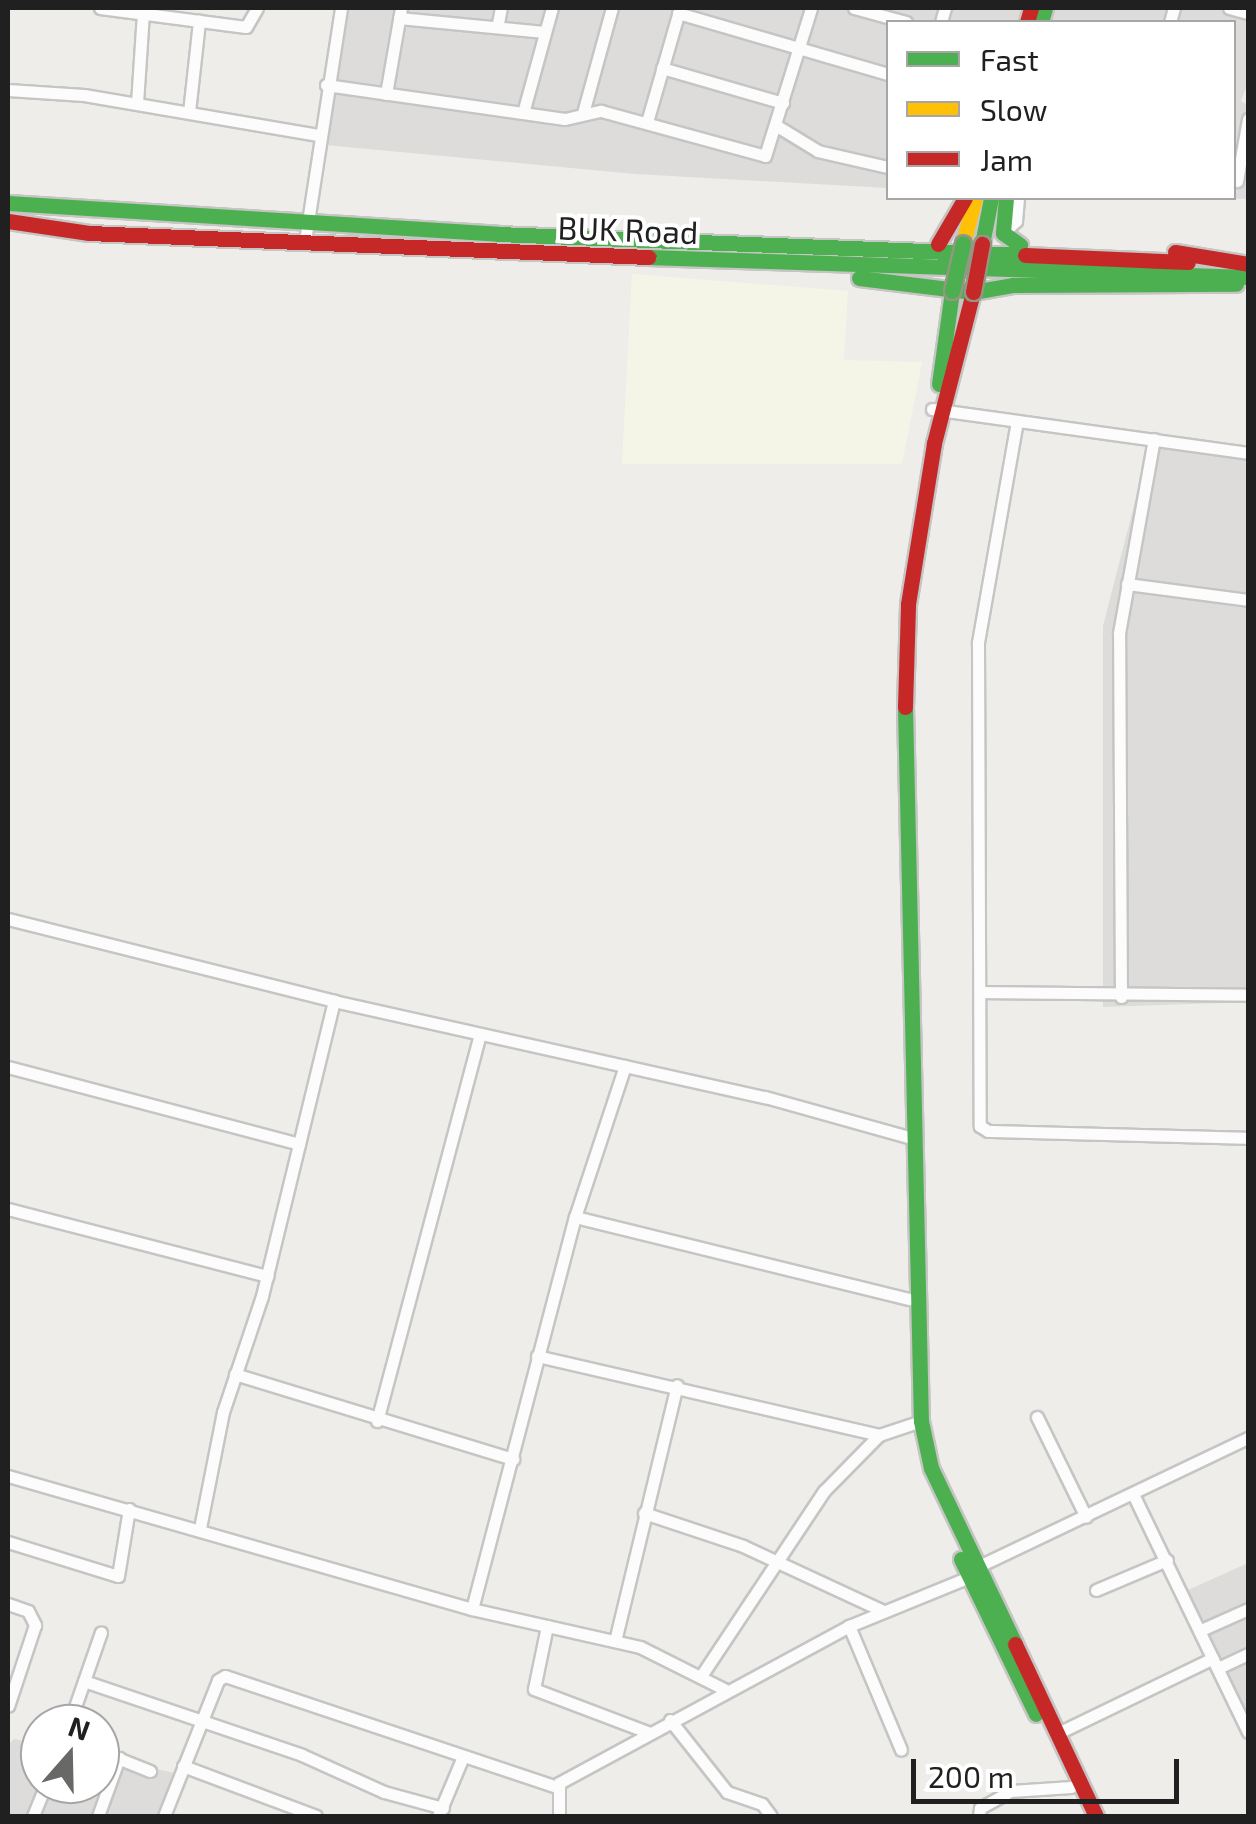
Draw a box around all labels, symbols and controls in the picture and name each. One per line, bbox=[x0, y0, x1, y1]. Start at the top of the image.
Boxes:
legend bbox=[886, 20, 1236, 200]
text: Fast bbox=[980, 41, 1039, 77]
text: Slow bbox=[980, 91, 1047, 127]
text: Jam bbox=[980, 141, 1033, 177]
street label: BUK Road bbox=[557, 207, 699, 251]
north arrow bbox=[20, 1704, 120, 1804]
text: N bbox=[64, 1708, 95, 1747]
scale bar bbox=[916, 1739, 1184, 1801]
text: 200 m bbox=[928, 1758, 1014, 1794]

